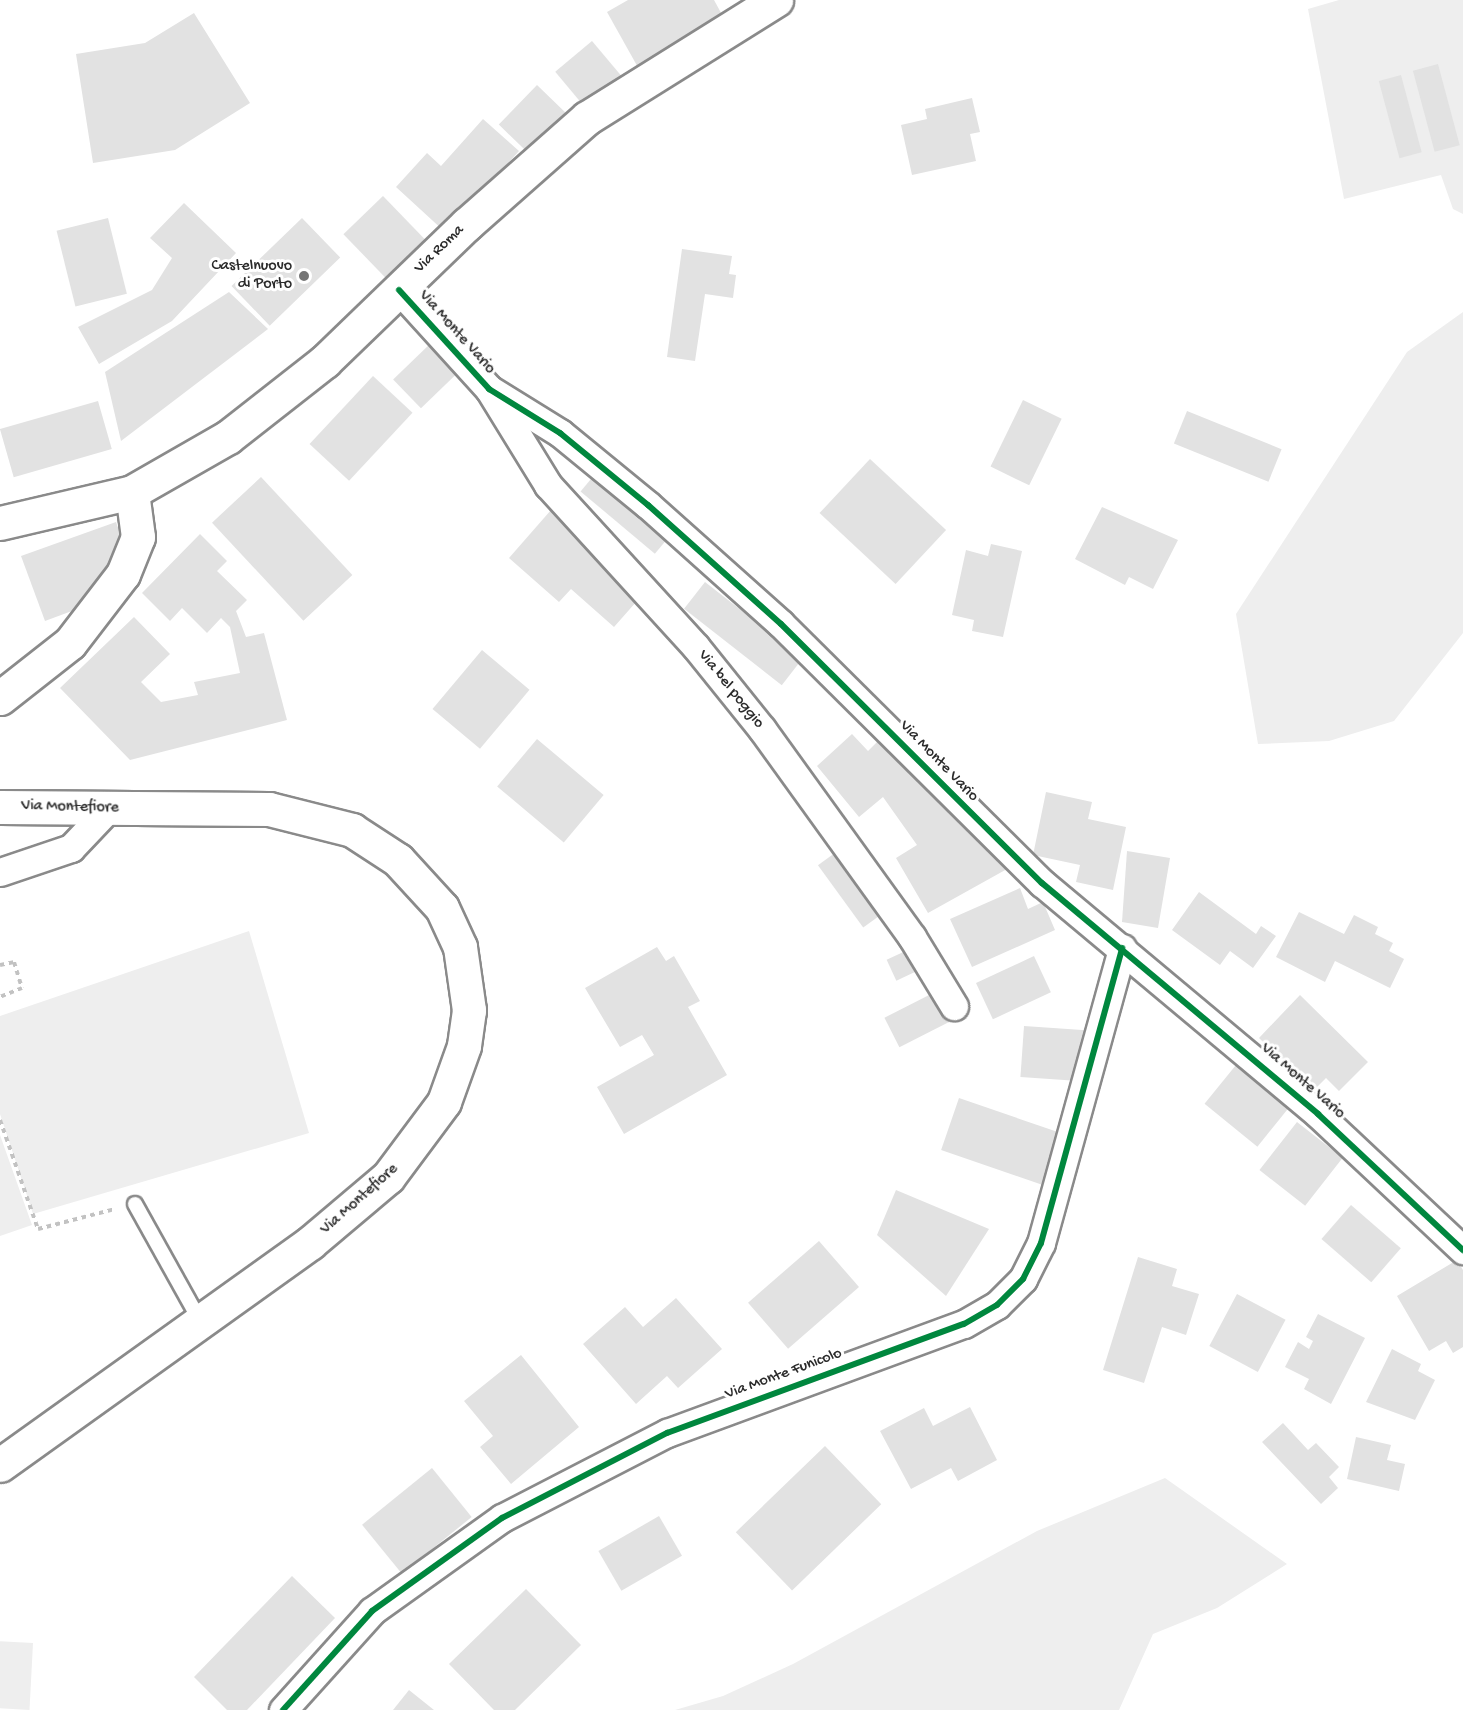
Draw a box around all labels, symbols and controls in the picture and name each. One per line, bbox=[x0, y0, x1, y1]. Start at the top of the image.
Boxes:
street label: Via Roma bbox=[411, 222, 469, 278]
place label: Castelnuovo di Porto bbox=[211, 257, 292, 295]
marker: Castelnuovo di Porto bbox=[297, 269, 311, 283]
street label: Via Monte Vario bbox=[413, 287, 499, 379]
street label: Via bel poggio bbox=[693, 647, 767, 733]
street label: Via Monte Vario bbox=[894, 717, 982, 807]
street label: Via Montefiore bbox=[21, 798, 119, 818]
street label: Via Monte Vario bbox=[1256, 1040, 1348, 1124]
street label: Via Montefiore bbox=[317, 1160, 403, 1240]
street label: Via Monte Funicolo bbox=[723, 1345, 845, 1405]

